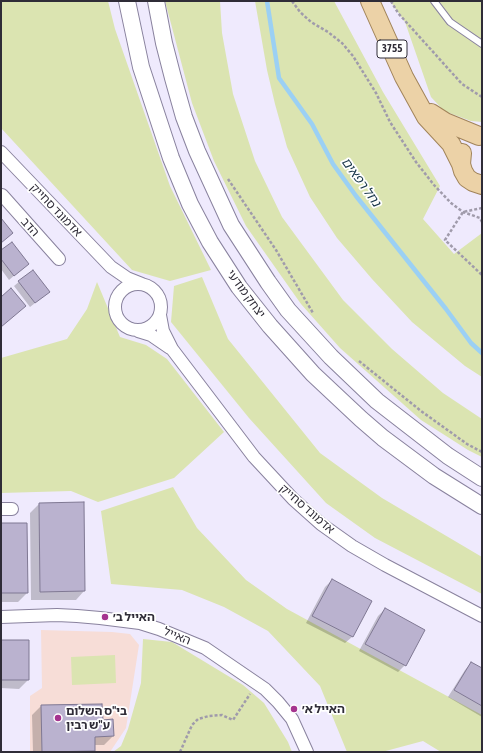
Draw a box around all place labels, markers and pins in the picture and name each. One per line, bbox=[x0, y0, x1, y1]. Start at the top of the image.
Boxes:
place label: האייל ב׳ bbox=[113, 610, 155, 624]
marker: האייל ב׳ bbox=[100, 612, 110, 622]
place label: האייל א׳ bbox=[302, 702, 345, 716]
place label: בי"ס השלום ע"ש רבין bbox=[66, 704, 127, 732]
marker: האייל א׳ bbox=[289, 704, 299, 714]
marker: בי"ס השלום ע"ש רבין bbox=[53, 713, 63, 723]

